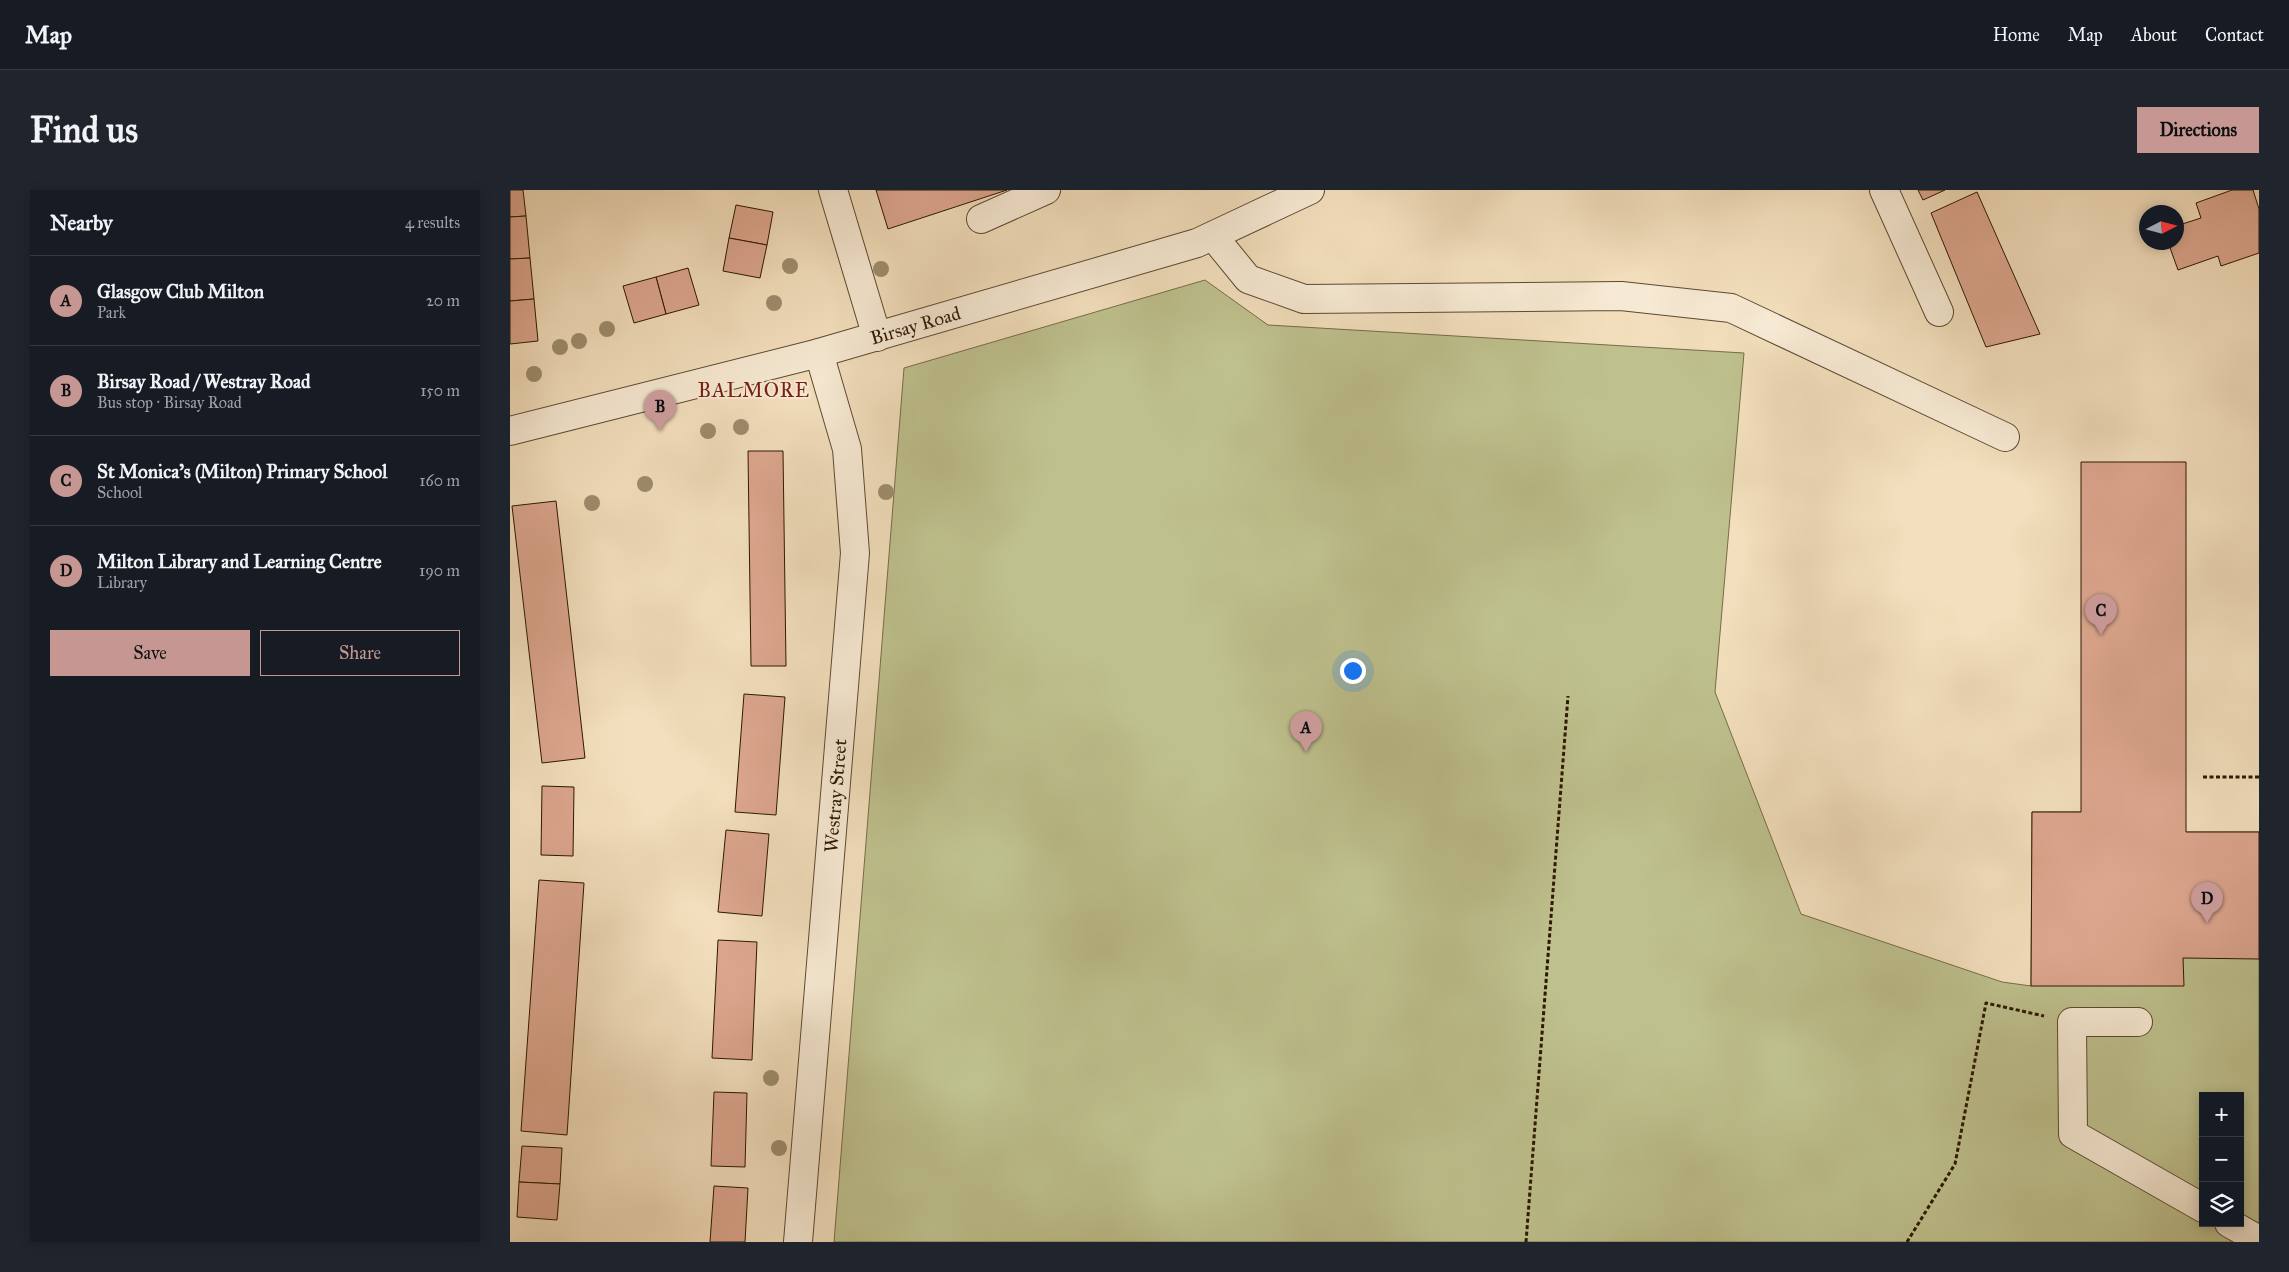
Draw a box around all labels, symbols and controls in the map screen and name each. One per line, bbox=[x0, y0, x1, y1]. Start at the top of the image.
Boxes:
text: Map bbox=[25, 20, 72, 50]
text: Home bbox=[1993, 24, 2040, 46]
text: Map bbox=[2068, 24, 2103, 46]
text: About bbox=[2131, 24, 2177, 46]
text: Contact bbox=[2205, 24, 2264, 46]
button: Directions bbox=[2137, 107, 2259, 153]
text: Find us bbox=[30, 109, 138, 152]
north arrow bbox=[2139, 205, 2184, 250]
text: Nearby bbox=[50, 210, 113, 236]
text: 4 results bbox=[405, 213, 460, 232]
text: Glasgow Club Milton bbox=[97, 280, 264, 303]
text: A bbox=[61, 291, 71, 310]
text: 20 m bbox=[426, 291, 460, 310]
street label: Birsay Road bbox=[868, 301, 964, 350]
text: Park bbox=[97, 303, 126, 322]
text: Birsay Road / Westray Road bbox=[97, 370, 311, 393]
district label: BALMORE bbox=[698, 378, 810, 402]
text: B bbox=[61, 381, 71, 400]
text: 150 m bbox=[420, 381, 460, 400]
pin: B bbox=[644, 390, 676, 431]
text: Bus stop · Birsay Road bbox=[97, 393, 242, 412]
text: St Monica's (Milton) Primary School bbox=[97, 460, 387, 483]
text: C bbox=[61, 471, 71, 490]
text: 160 m bbox=[419, 471, 460, 490]
text: School bbox=[97, 483, 142, 502]
text: Milton Library and Learning Centre bbox=[97, 550, 382, 573]
text: D bbox=[60, 561, 72, 580]
text: 190 m bbox=[419, 561, 460, 580]
text: Library bbox=[97, 573, 147, 592]
pin: C bbox=[2085, 594, 2117, 635]
button: Save bbox=[50, 630, 250, 676]
button: Share bbox=[260, 630, 460, 676]
your location bbox=[1340, 658, 1366, 684]
pin: A bbox=[1290, 711, 1322, 752]
street label: Westray Street bbox=[819, 738, 852, 853]
pin: D bbox=[2191, 882, 2223, 923]
map controls bbox=[2199, 1092, 2244, 1227]
button: + bbox=[2199, 1092, 2244, 1137]
button: − bbox=[2199, 1137, 2244, 1182]
button: layers bbox=[2199, 1182, 2244, 1227]

